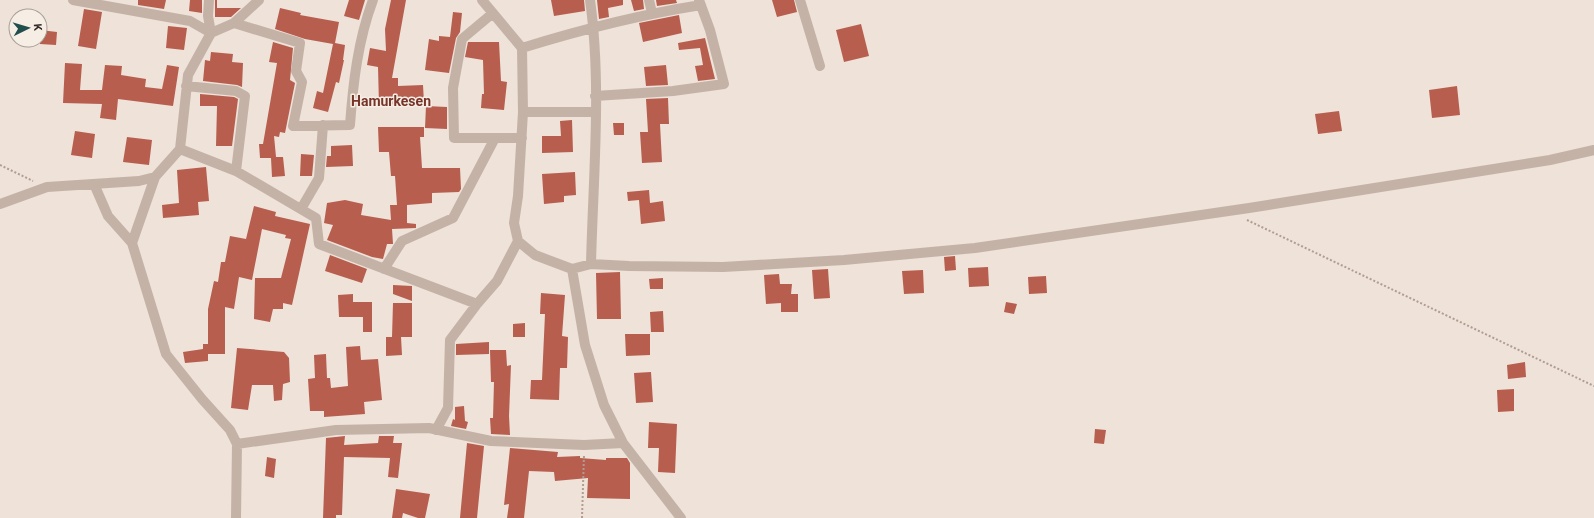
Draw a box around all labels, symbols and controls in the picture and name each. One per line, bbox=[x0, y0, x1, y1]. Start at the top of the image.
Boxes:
north arrow bbox=[8, 8, 48, 48]
text: K bbox=[31, 23, 44, 32]
district label: Hamurkesen bbox=[351, 93, 431, 109]

